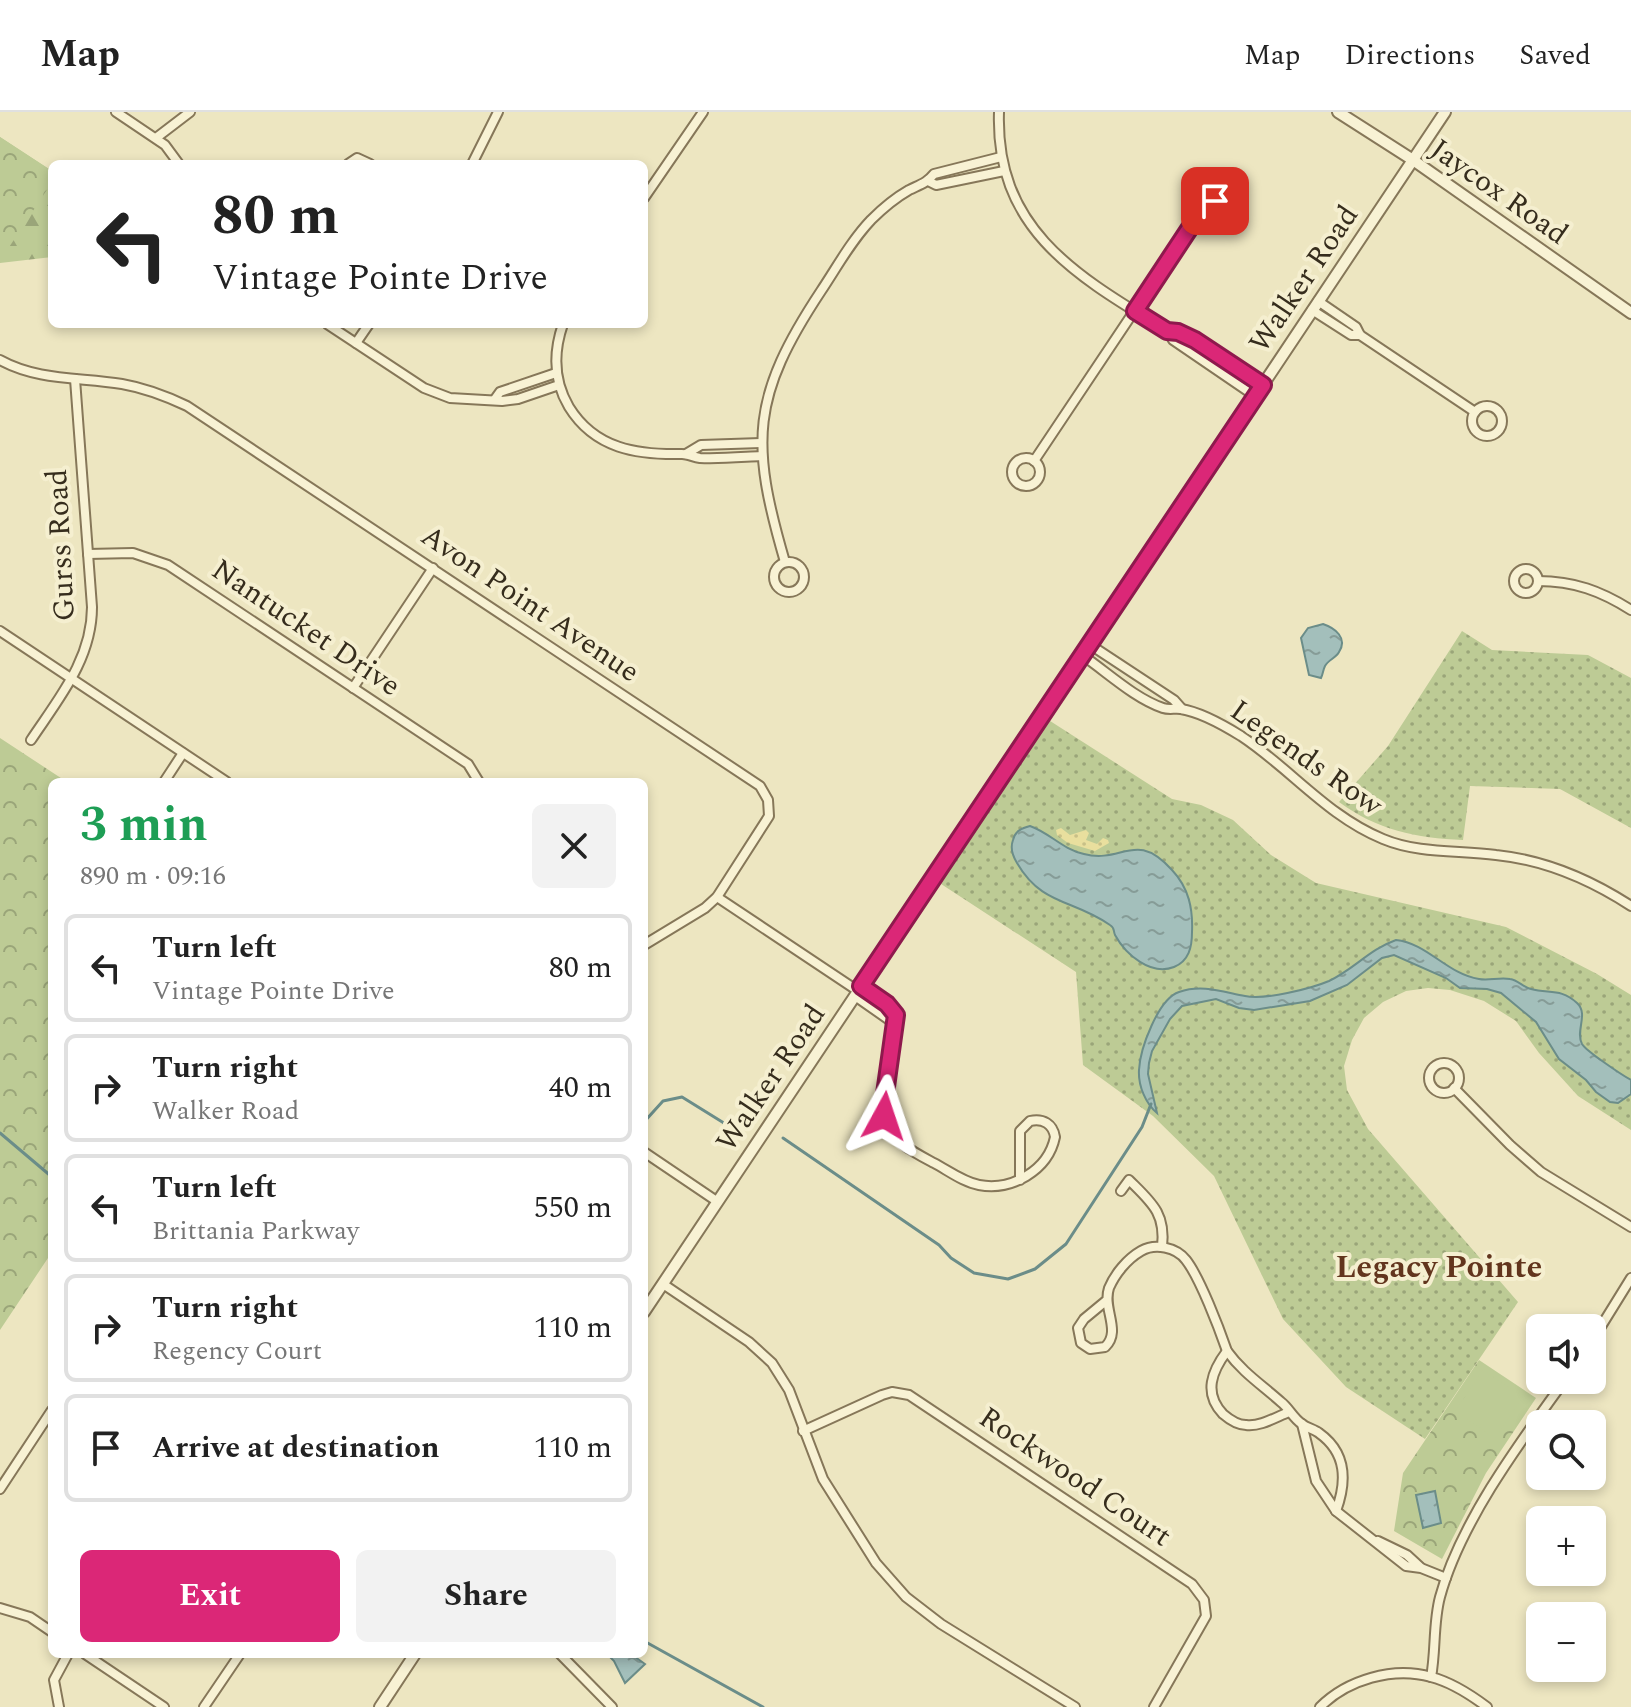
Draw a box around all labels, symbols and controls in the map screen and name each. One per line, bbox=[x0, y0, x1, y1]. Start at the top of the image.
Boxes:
text: Map bbox=[40, 26, 120, 84]
text: Map bbox=[1244, 34, 1301, 77]
text: Directions bbox=[1345, 34, 1475, 77]
text: Saved bbox=[1519, 34, 1591, 77]
street label: Jaycox Road bbox=[1420, 127, 1578, 257]
pin bbox=[1181, 167, 1249, 235]
text: 80 m bbox=[212, 174, 339, 259]
icon: arrive bbox=[1193, 179, 1237, 223]
icon: left bbox=[80, 192, 184, 296]
street label: Walker Road bbox=[1237, 196, 1371, 362]
text: Vintage Pointe Drive bbox=[212, 251, 548, 306]
street label: Gurss Road bbox=[34, 468, 88, 622]
street label: Avon Point Avenue bbox=[411, 513, 649, 695]
street label: Nantucket Drive bbox=[202, 547, 410, 709]
street label: Legends Row bbox=[1220, 688, 1393, 829]
text: 3 min bbox=[80, 789, 208, 862]
button: close bbox=[532, 804, 616, 888]
text: 890 m · 09:16 bbox=[80, 856, 226, 896]
text: Turn left bbox=[152, 925, 277, 971]
text: 80 m bbox=[549, 945, 612, 991]
icon: left bbox=[84, 946, 128, 990]
text: Vintage Pointe Drive bbox=[152, 971, 395, 1011]
street label: Walker Road bbox=[704, 995, 838, 1161]
text: Turn right bbox=[152, 1045, 298, 1091]
text: 40 m bbox=[549, 1065, 612, 1111]
icon: right bbox=[84, 1066, 128, 1110]
position arrow bbox=[842, 1074, 926, 1158]
text: Walker Road bbox=[152, 1091, 299, 1131]
text: Turn left bbox=[152, 1165, 277, 1211]
text: 550 m bbox=[534, 1185, 612, 1231]
icon: left bbox=[84, 1186, 128, 1230]
text: Brittania Parkway bbox=[152, 1211, 359, 1251]
district label: Legacy Pointe bbox=[1336, 1243, 1542, 1292]
text: Turn right bbox=[152, 1285, 298, 1331]
text: 110 m bbox=[534, 1305, 612, 1351]
icon: right bbox=[84, 1306, 128, 1350]
map controls bbox=[1526, 1314, 1606, 1682]
button: sound bbox=[1526, 1314, 1606, 1394]
text: Regency Court bbox=[152, 1331, 322, 1371]
street label: Rockwood Court bbox=[969, 1395, 1181, 1559]
button: search bbox=[1526, 1410, 1606, 1490]
text: Arrive at destination bbox=[152, 1425, 439, 1471]
text: 110 m bbox=[534, 1425, 612, 1471]
icon: arrive bbox=[84, 1426, 128, 1470]
button: + bbox=[1526, 1506, 1606, 1586]
button: Exit bbox=[80, 1550, 340, 1642]
button: Share bbox=[356, 1550, 616, 1642]
button: − bbox=[1526, 1602, 1606, 1682]

